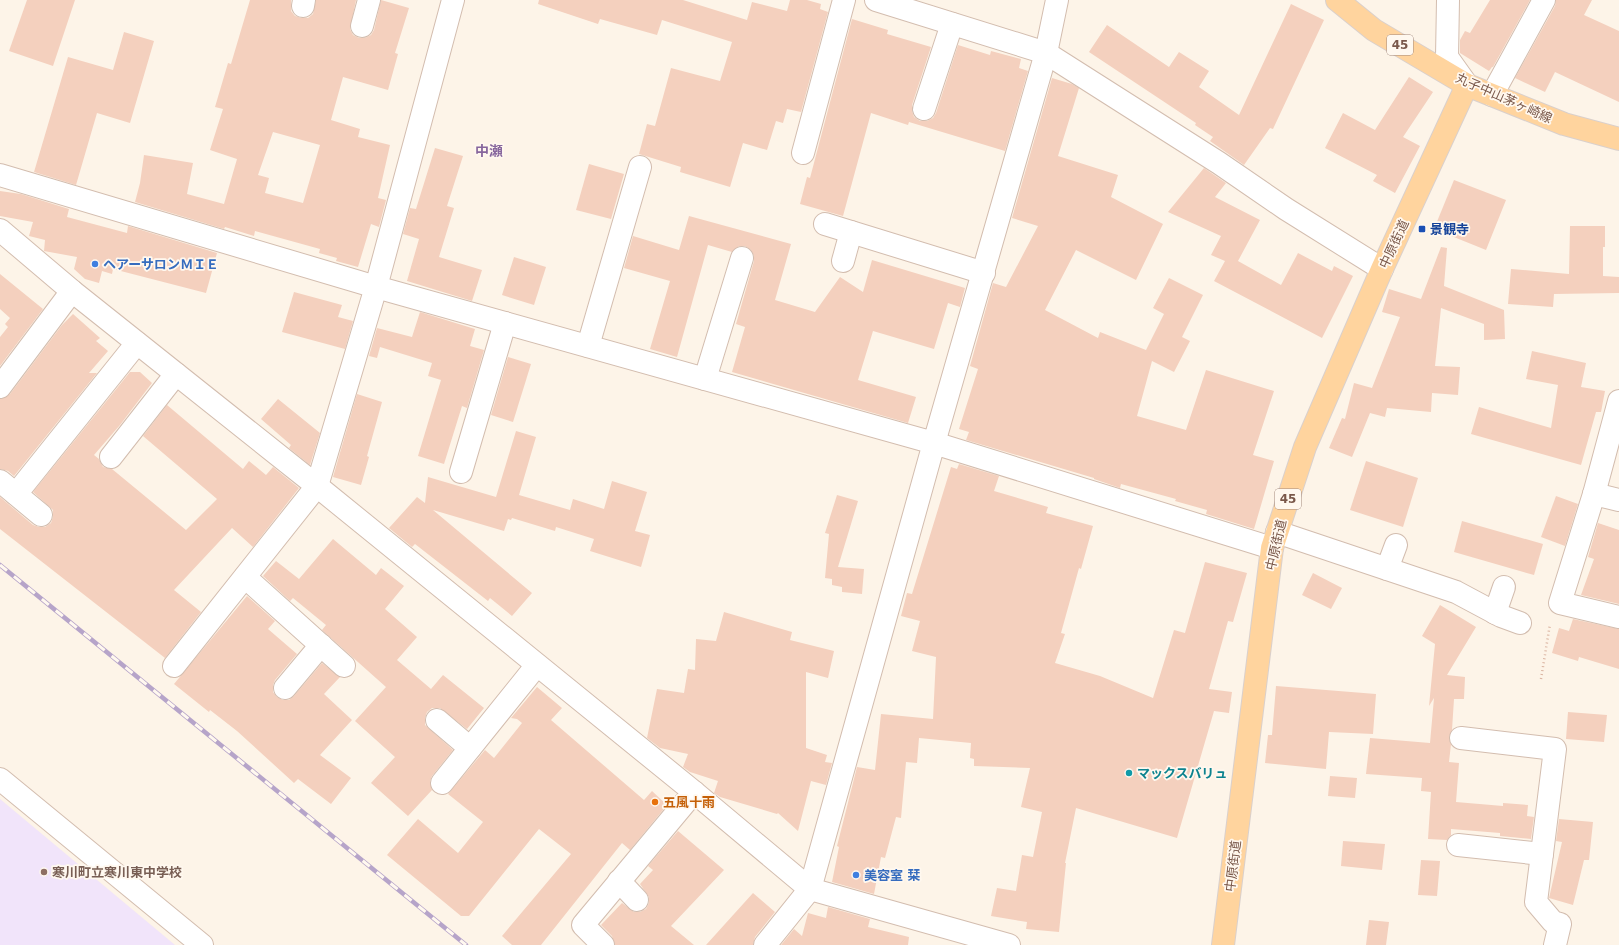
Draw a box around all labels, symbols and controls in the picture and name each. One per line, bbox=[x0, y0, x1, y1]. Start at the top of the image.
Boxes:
road number: 45 bbox=[1387, 35, 1413, 55]
street label: 丸子中山茅ヶ崎線 bbox=[1453, 70, 1555, 126]
district label: 中瀬 bbox=[475, 143, 503, 159]
street label: 中原街道 bbox=[1376, 217, 1412, 271]
place label: 景観寺 bbox=[1430, 222, 1469, 237]
marker: 景観寺 bbox=[1417, 224, 1427, 234]
place label: ヘアーサロンＭＩＥ bbox=[103, 257, 219, 272]
marker: ヘアーサロンＭＩＥ bbox=[90, 259, 100, 269]
road number: 45 bbox=[1275, 489, 1301, 509]
street label: 中原街道 bbox=[1263, 518, 1289, 572]
place label: マックスバリュ bbox=[1137, 766, 1228, 781]
marker: マックスバリュ bbox=[1124, 768, 1134, 778]
place label: 五風十雨 bbox=[663, 795, 715, 810]
marker: 五風十雨 bbox=[650, 797, 660, 807]
street label: 中原街道 bbox=[1222, 839, 1244, 893]
place label: 寒川町立寒川東中学校 bbox=[52, 865, 182, 880]
marker: 寒川町立寒川東中学校 bbox=[39, 867, 49, 877]
place label: 美容室 栞 bbox=[864, 868, 921, 883]
marker: 美容室 栞 bbox=[851, 870, 861, 880]

